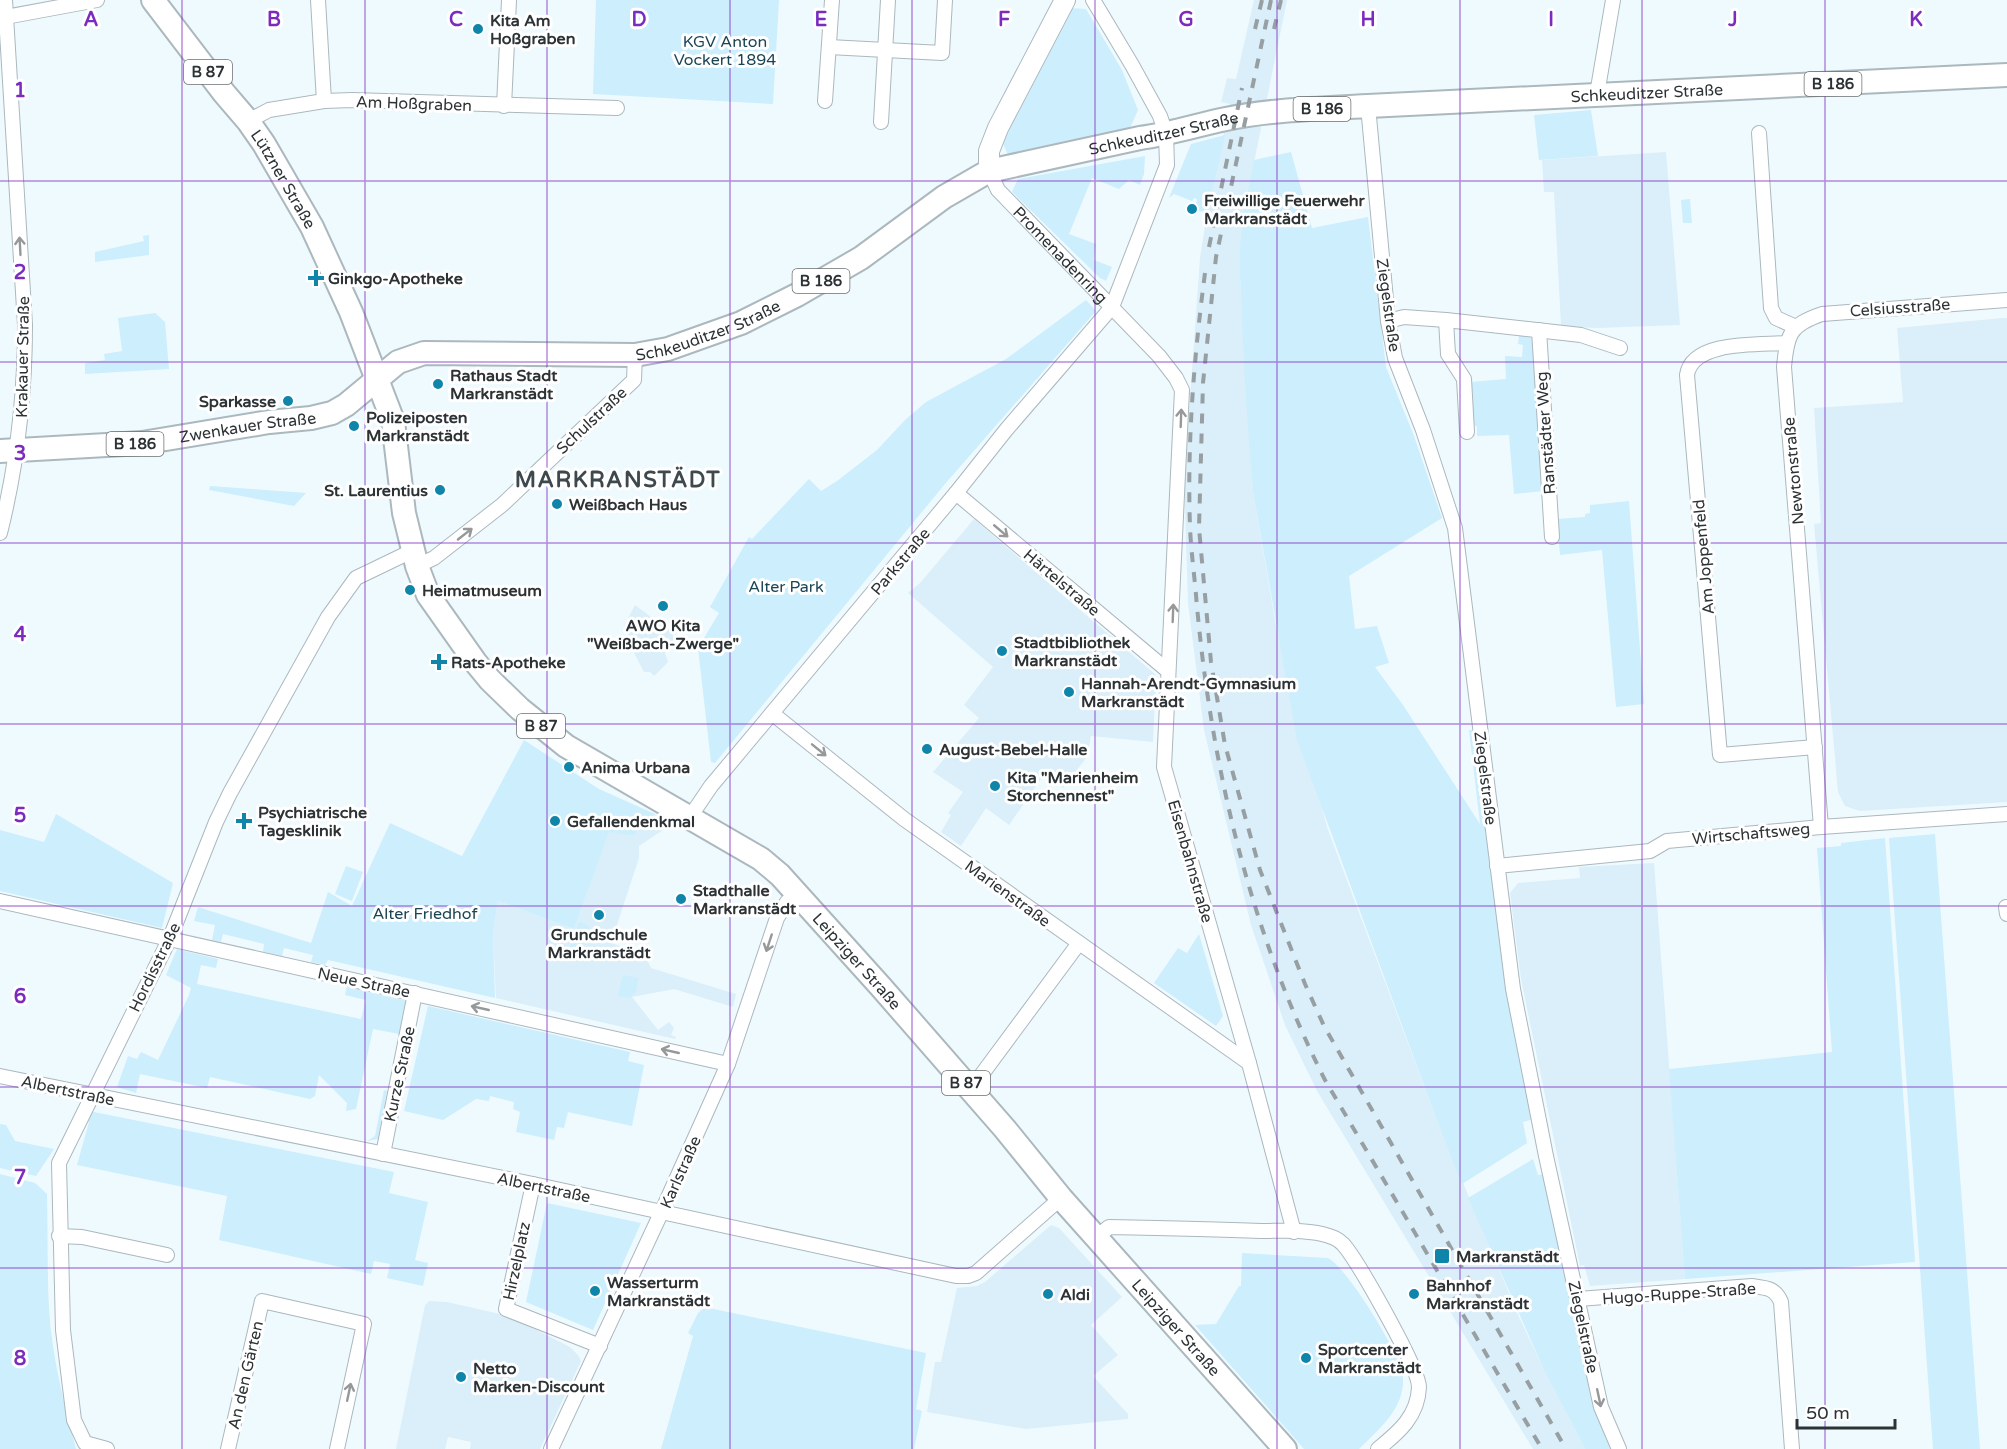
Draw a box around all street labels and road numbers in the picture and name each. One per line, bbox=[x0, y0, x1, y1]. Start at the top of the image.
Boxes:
road number: B 87 bbox=[184, 60, 232, 84]
road number: B 186 bbox=[1804, 72, 1862, 96]
street label: Schkeuditzer Straße bbox=[1570, 80, 1724, 107]
street label: Am Hoßgraben bbox=[356, 92, 472, 116]
road number: B 186 bbox=[1294, 97, 1350, 121]
street label: Schkeuditzer Straße bbox=[1087, 108, 1240, 160]
street label: Lützner Straße bbox=[246, 126, 320, 233]
street label: Promenadenring bbox=[1008, 202, 1112, 308]
street label: Ziegelstraße bbox=[1372, 257, 1404, 353]
road number: B 186 bbox=[792, 269, 850, 293]
street label: Celsiusstraße bbox=[1849, 295, 1951, 321]
street label: Krakauer Straße bbox=[12, 296, 34, 418]
street label: Schkeuditzer Straße bbox=[634, 296, 784, 366]
street label: Ranstädter Weg bbox=[1532, 371, 1560, 495]
street label: Schulstraße bbox=[552, 383, 631, 459]
street label: Zwenkauer Straße bbox=[178, 408, 318, 448]
street label: Newtonstraße bbox=[1779, 416, 1809, 525]
road number: B 186 bbox=[106, 432, 164, 456]
street label: Am Joppenfeld bbox=[1689, 499, 1719, 615]
street label: Parkstraße bbox=[867, 524, 935, 599]
street label: Härtelstraße bbox=[1019, 545, 1104, 621]
road number: B 87 bbox=[517, 714, 565, 738]
street label: Ziegelstraße bbox=[1469, 730, 1501, 826]
street label: Eisenbahnstraße bbox=[1163, 798, 1217, 925]
street label: Wirtschaftsweg bbox=[1691, 819, 1811, 849]
street label: Marienstraße bbox=[961, 856, 1054, 932]
street label: Leipziger Straße bbox=[808, 909, 905, 1014]
street label: Hordisstraße bbox=[125, 920, 185, 1015]
street label: Neue Straße bbox=[316, 963, 412, 1003]
street label: Kurze Straße bbox=[380, 1025, 420, 1124]
street label: Albertstraße bbox=[19, 1071, 116, 1111]
road number: B 87 bbox=[942, 1071, 990, 1095]
street label: Karlstraße bbox=[656, 1133, 706, 1212]
street label: Albertstraße bbox=[495, 1168, 592, 1208]
street label: Hirzelplatz bbox=[499, 1220, 535, 1302]
street label: Leipziger Straße bbox=[1127, 1275, 1224, 1381]
street label: Ziegelstraße bbox=[1563, 1279, 1603, 1375]
street label: Hugo-Ruppe-Straße bbox=[1602, 1279, 1757, 1309]
street label: An den Gärten bbox=[224, 1319, 268, 1431]

